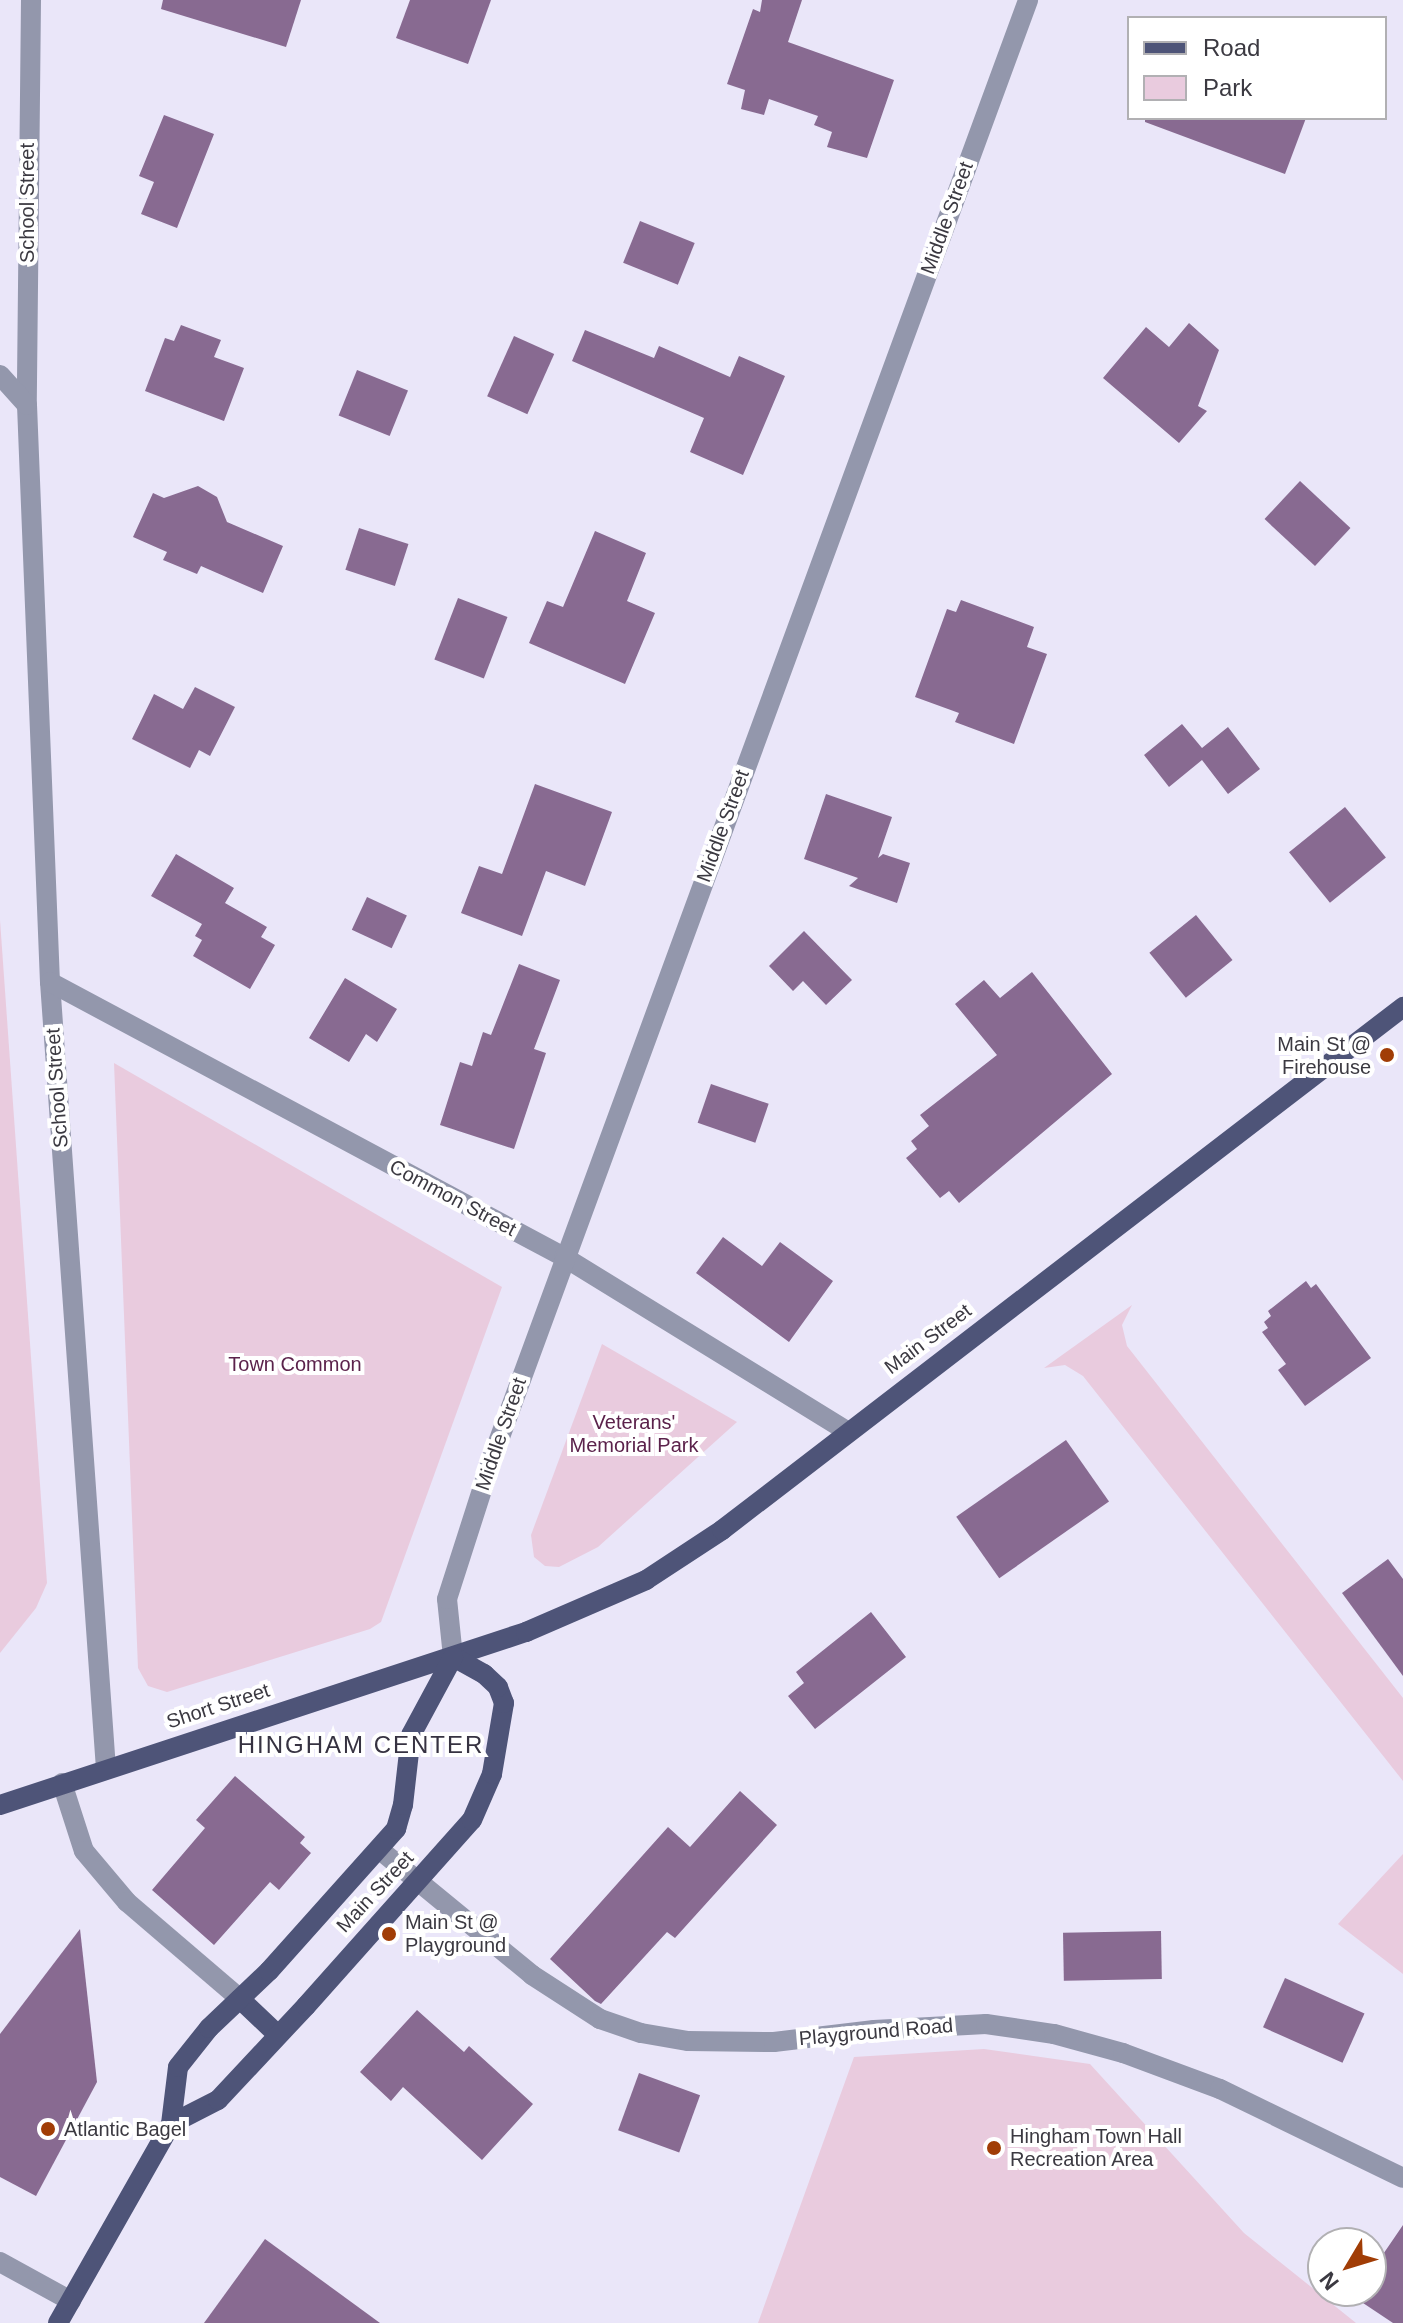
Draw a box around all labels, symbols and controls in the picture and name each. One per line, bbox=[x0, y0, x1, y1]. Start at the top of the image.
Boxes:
legend bbox=[1127, 16, 1387, 120]
text: Road bbox=[1203, 34, 1260, 61]
text: Park bbox=[1203, 74, 1252, 101]
street label: School Street bbox=[15, 143, 39, 263]
street label: Middle Street bbox=[916, 159, 978, 277]
street label: Middle Street bbox=[692, 767, 754, 885]
street label: School Street bbox=[41, 1027, 73, 1149]
place label: Main St @ Firehouse bbox=[1277, 1032, 1371, 1079]
marker: Main St @ Firehouse bbox=[1378, 1046, 1396, 1064]
street label: Common Street bbox=[386, 1155, 520, 1241]
street label: Main Street bbox=[880, 1299, 976, 1379]
park label: Town Common bbox=[228, 1352, 362, 1376]
street label: Middle Street bbox=[470, 1374, 532, 1494]
park label: Veterans' Memorial Park bbox=[570, 1411, 698, 1458]
street label: Short Street bbox=[164, 1678, 272, 1734]
district label: HINGHAM CENTER bbox=[238, 1731, 484, 1759]
street label: Main Street bbox=[331, 1846, 419, 1938]
place label: Main St @ Playground bbox=[405, 1910, 506, 1957]
marker: Main St @ Playground bbox=[380, 1925, 398, 1943]
street label: Playground Road bbox=[798, 2013, 954, 2051]
place label: Atlantic Bagel bbox=[64, 2117, 186, 2141]
marker: Atlantic Bagel bbox=[39, 2120, 57, 2138]
place label: Hingham Town Hall Recreation Area bbox=[1010, 2124, 1182, 2171]
marker: Hingham Town Hall Recreation Area bbox=[985, 2139, 1003, 2157]
north arrow bbox=[1307, 2227, 1387, 2307]
text: N bbox=[1315, 2267, 1344, 2295]

